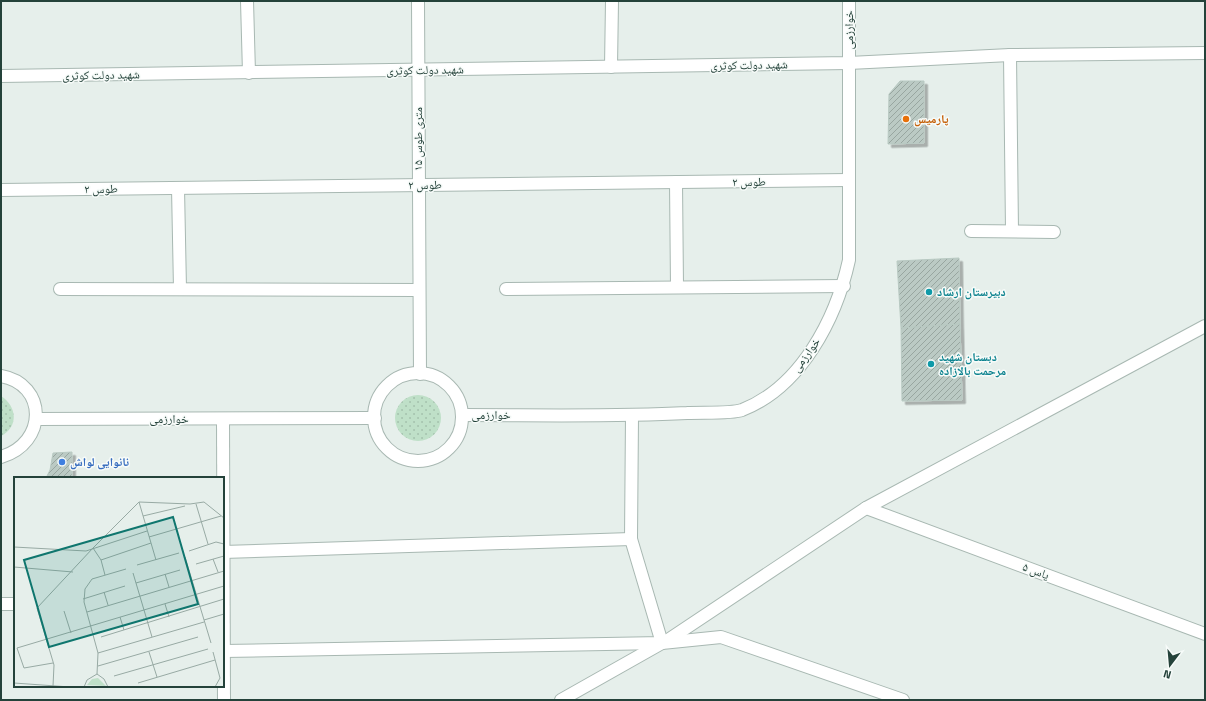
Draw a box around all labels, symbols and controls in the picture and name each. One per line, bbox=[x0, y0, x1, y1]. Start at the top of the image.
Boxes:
street label: خوارزمی bbox=[839, 10, 858, 50]
street label: شهید دولت کوثری bbox=[710, 54, 788, 75]
street label: شهید دولت کوثری bbox=[386, 59, 464, 80]
street label: شهید دولت کوثری bbox=[62, 64, 140, 85]
street label: ۱۵ متری طوس bbox=[408, 107, 427, 171]
place label: پارمیس bbox=[914, 109, 949, 128]
marker: پارمیس bbox=[901, 114, 911, 124]
street label: طوس ۲ bbox=[732, 172, 766, 191]
street label: طوس ۲ bbox=[408, 175, 442, 194]
street label: طوس ۲ bbox=[84, 179, 118, 198]
place label: دبیرستان ارشاد bbox=[937, 282, 1006, 301]
marker: دبیرستان ارشاد bbox=[924, 287, 934, 297]
street label: خوارزمی bbox=[786, 333, 825, 376]
place label: دبستان شهید مرحمت بالازاده bbox=[939, 347, 1006, 380]
marker: دبستان شهید مرحمت بالازاده bbox=[926, 359, 936, 369]
street label: خوارزمی bbox=[471, 405, 511, 424]
street label: خوارزمی bbox=[149, 409, 189, 428]
place label: نانوایی لواش bbox=[70, 452, 129, 471]
marker: نانوایی لواش bbox=[57, 457, 67, 467]
inset map bbox=[14, 477, 224, 687]
street label: یاس ۵ bbox=[1020, 557, 1053, 584]
north arrow bbox=[1150, 645, 1190, 685]
text: N bbox=[1161, 666, 1173, 683]

